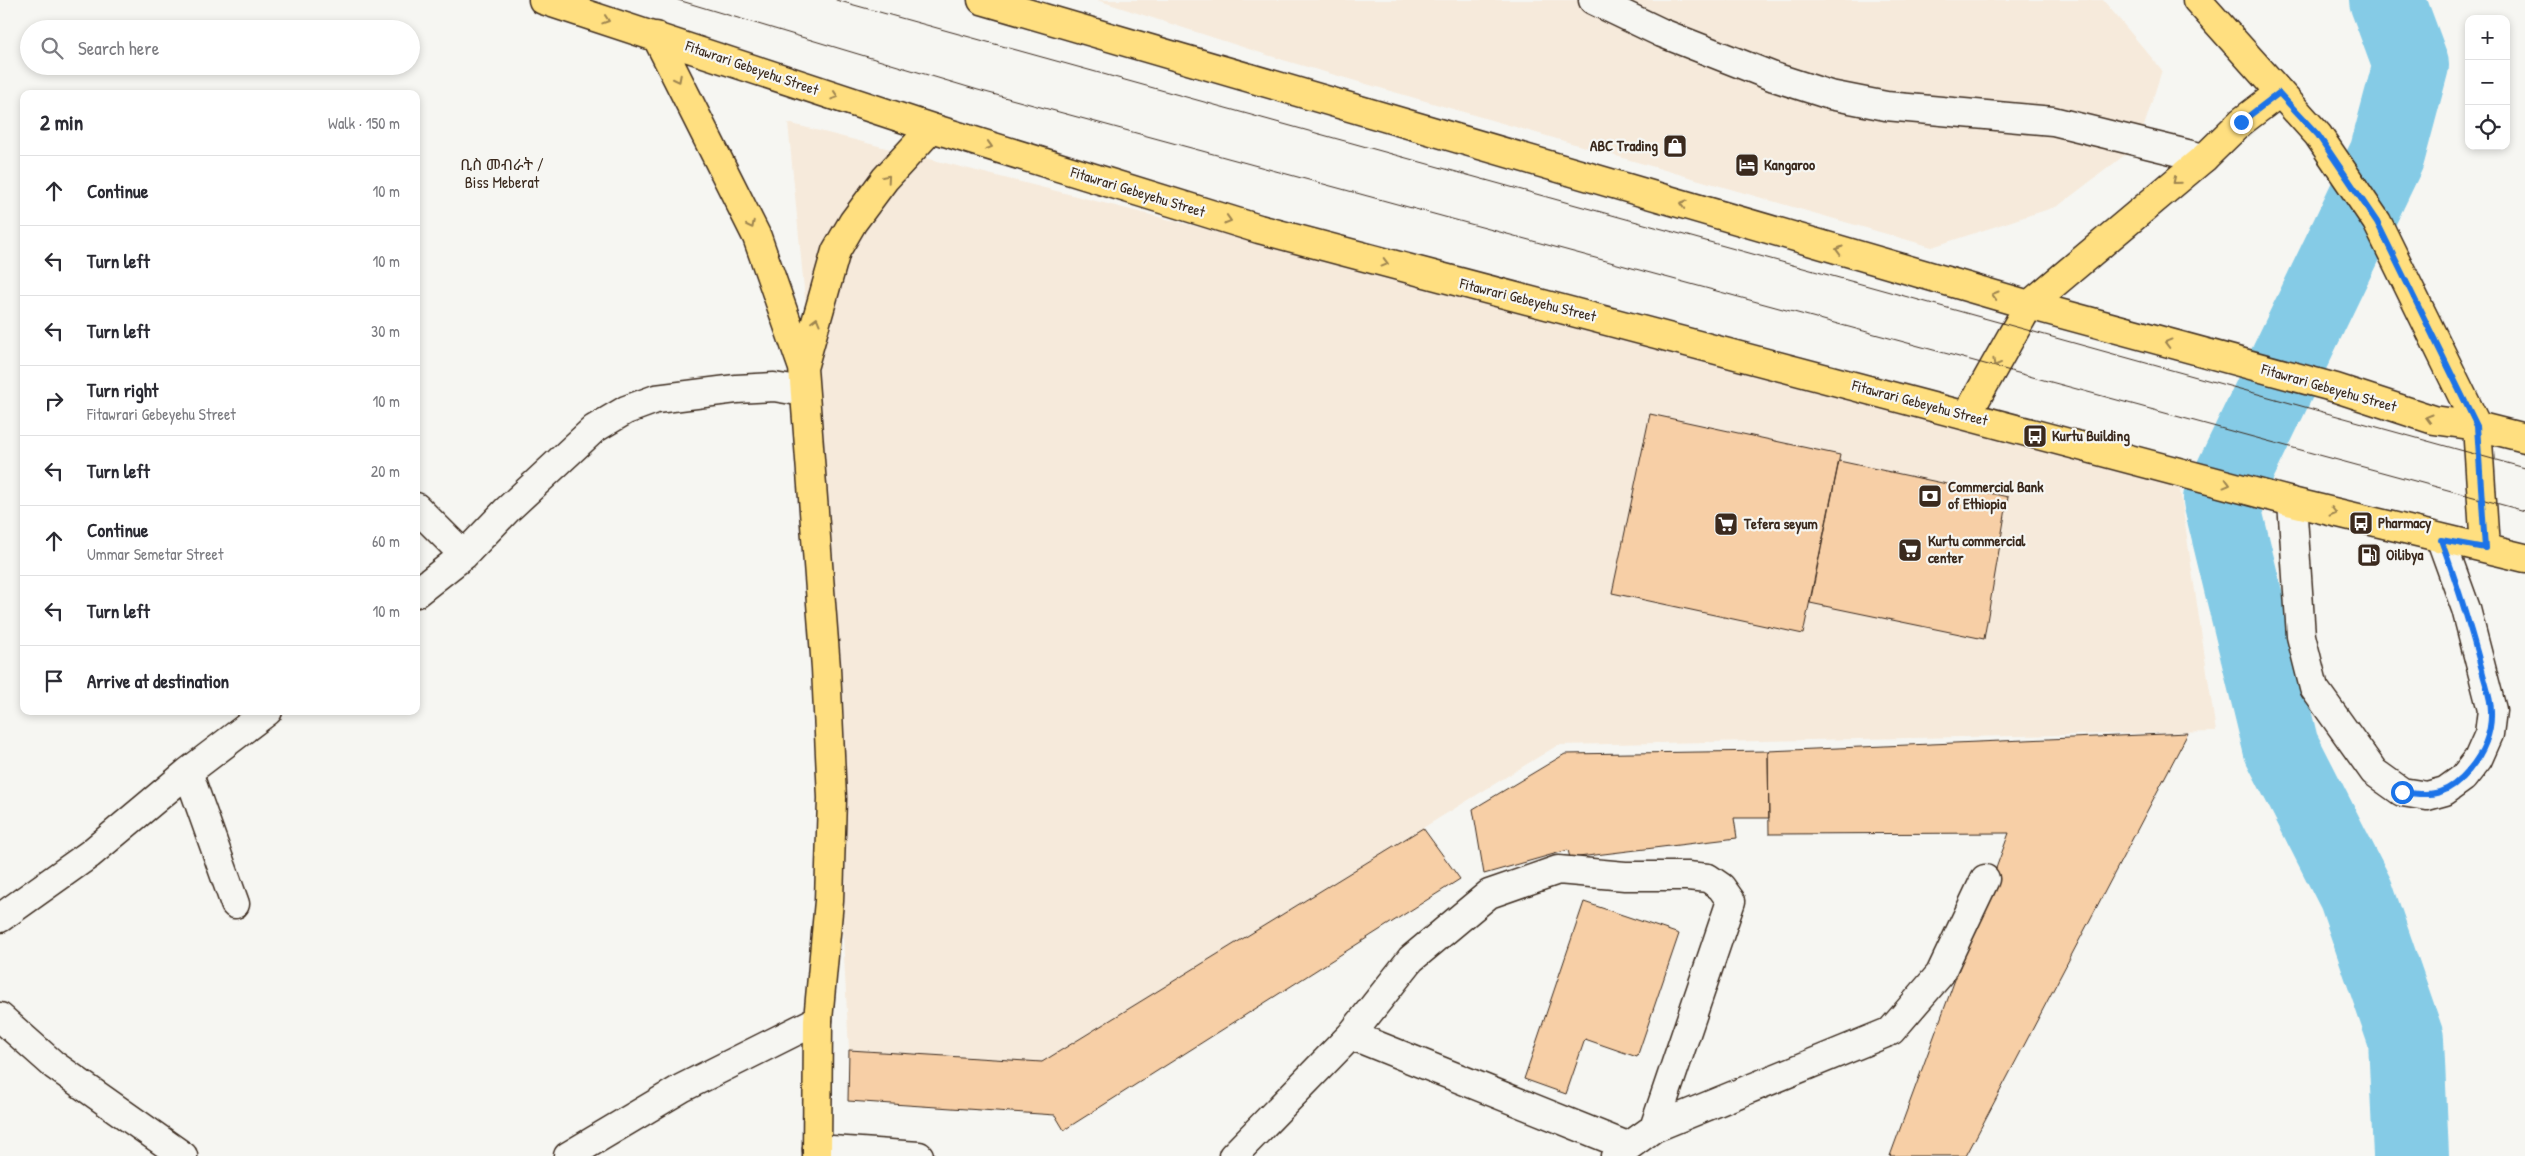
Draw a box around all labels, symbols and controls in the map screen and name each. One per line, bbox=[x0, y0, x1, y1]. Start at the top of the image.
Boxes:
one-way arrow bbox=[602, 14, 610, 24]
map controls bbox=[2465, 15, 2510, 150]
button: + bbox=[2465, 15, 2510, 60]
search box bbox=[20, 20, 420, 75]
icon: search bbox=[38, 34, 66, 62]
text: Search here bbox=[78, 35, 159, 61]
street label: Fitawrari Gebeyehu Street bbox=[682, 35, 822, 100]
button: − bbox=[2465, 60, 2510, 105]
one-way arrow bbox=[672, 74, 682, 83]
one-way arrow bbox=[830, 90, 838, 100]
button: locate bbox=[2465, 105, 2510, 150]
text: 2 min bbox=[40, 108, 83, 137]
route end bbox=[2230, 111, 2253, 134]
text: Walk · 150 m bbox=[328, 112, 400, 134]
shop icon: ABC Trading bbox=[1662, 133, 1688, 159]
place label: ABC Trading bbox=[1590, 135, 1658, 157]
one-way arrow bbox=[985, 140, 993, 150]
hotel icon: Kangaroo bbox=[1734, 152, 1760, 178]
district label: ቢስ መብራት / Biss Meberat bbox=[460, 153, 544, 193]
place label: Kangaroo bbox=[1764, 154, 1815, 176]
street label: Fitawrari Gebeyehu Street bbox=[1067, 161, 1209, 222]
one-way arrow bbox=[881, 174, 890, 183]
one-way arrow bbox=[2172, 176, 2181, 185]
icon: ahead bbox=[40, 177, 68, 205]
text: Continue bbox=[87, 178, 148, 204]
text: 10 m bbox=[372, 180, 400, 202]
one-way arrow bbox=[1679, 200, 1687, 210]
one-way arrow bbox=[1224, 214, 1232, 224]
one-way arrow bbox=[744, 219, 754, 228]
one-way arrow bbox=[1835, 245, 1843, 255]
icon: left bbox=[40, 247, 68, 275]
text: Turn left bbox=[87, 248, 150, 274]
text: 10 m bbox=[372, 250, 400, 272]
one-way arrow bbox=[1380, 257, 1389, 268]
street label: Fitawrari Gebeyehu Street bbox=[1457, 272, 1599, 327]
one-way arrow bbox=[1991, 291, 1999, 301]
icon: left bbox=[40, 317, 68, 345]
one-way arrow bbox=[810, 317, 821, 326]
text: Turn left bbox=[87, 318, 150, 344]
text: 30 m bbox=[371, 320, 400, 342]
one-way arrow bbox=[2165, 339, 2173, 349]
one-way arrow bbox=[1993, 358, 2003, 367]
street label: Fitawrari Gebeyehu Street bbox=[2258, 358, 2400, 417]
street label: Fitawrari Gebeyehu Street bbox=[1849, 374, 1991, 431]
text: Turn right bbox=[87, 377, 158, 403]
icon: right bbox=[40, 387, 68, 415]
text: 10 m bbox=[372, 390, 400, 412]
text: Fitawrari Gebeyehu Street bbox=[87, 403, 236, 425]
one-way arrow bbox=[2424, 413, 2433, 424]
bus stop icon: Kurtu Building bbox=[2022, 423, 2048, 449]
place label: Kurtu Building bbox=[2052, 425, 2130, 447]
icon: left bbox=[40, 457, 68, 485]
text: Turn left bbox=[87, 458, 150, 484]
text: 20 m bbox=[371, 460, 400, 482]
place label: Commercial Bank of Ethiopia bbox=[1948, 476, 2044, 515]
one-way arrow bbox=[2223, 478, 2232, 489]
bank icon: Commercial Bank of Ethiopia bbox=[1917, 483, 1943, 509]
one-way arrow bbox=[2329, 506, 2338, 517]
bus stop icon: Pharmacy bbox=[2348, 510, 2374, 536]
supermarket icon: Tefera seyum bbox=[1713, 511, 1739, 537]
place label: Pharmacy bbox=[2378, 512, 2432, 534]
place label: Tefera seyum bbox=[1743, 513, 1818, 535]
text: Continue bbox=[87, 517, 148, 543]
icon: ahead bbox=[40, 527, 68, 555]
text: 60 m bbox=[372, 530, 400, 552]
place label: Kurtu commercial center bbox=[1928, 530, 2026, 568]
supermarket icon: Kurtu commercial center bbox=[1897, 537, 1923, 563]
fuel station icon: Oilibya bbox=[2356, 542, 2382, 568]
text: Ummar Semetar Street bbox=[87, 543, 224, 565]
place label: Oilibya bbox=[2386, 544, 2424, 566]
icon: left bbox=[40, 597, 68, 625]
text: Turn left bbox=[87, 598, 150, 624]
text: 10 m bbox=[372, 600, 400, 622]
icon: arrive bbox=[40, 667, 68, 695]
text: Arrive at destination bbox=[87, 668, 229, 694]
route start bbox=[2391, 781, 2414, 804]

